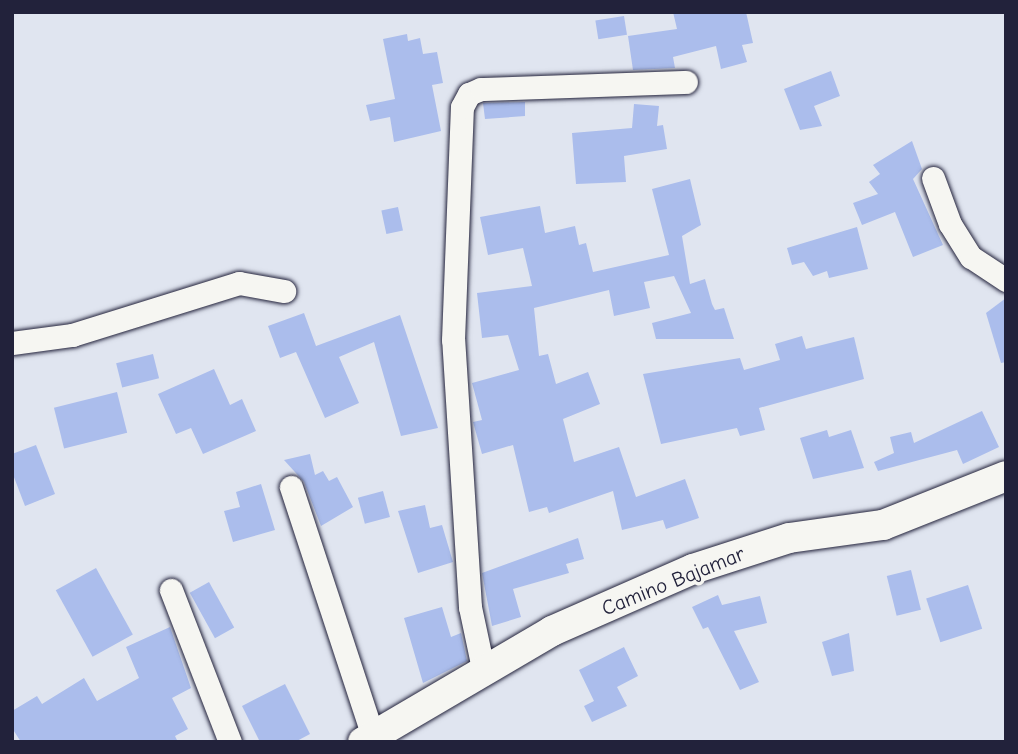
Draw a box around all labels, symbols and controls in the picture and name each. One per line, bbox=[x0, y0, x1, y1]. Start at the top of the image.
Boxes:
street label: Camino Bajamar bbox=[598, 541, 748, 621]

